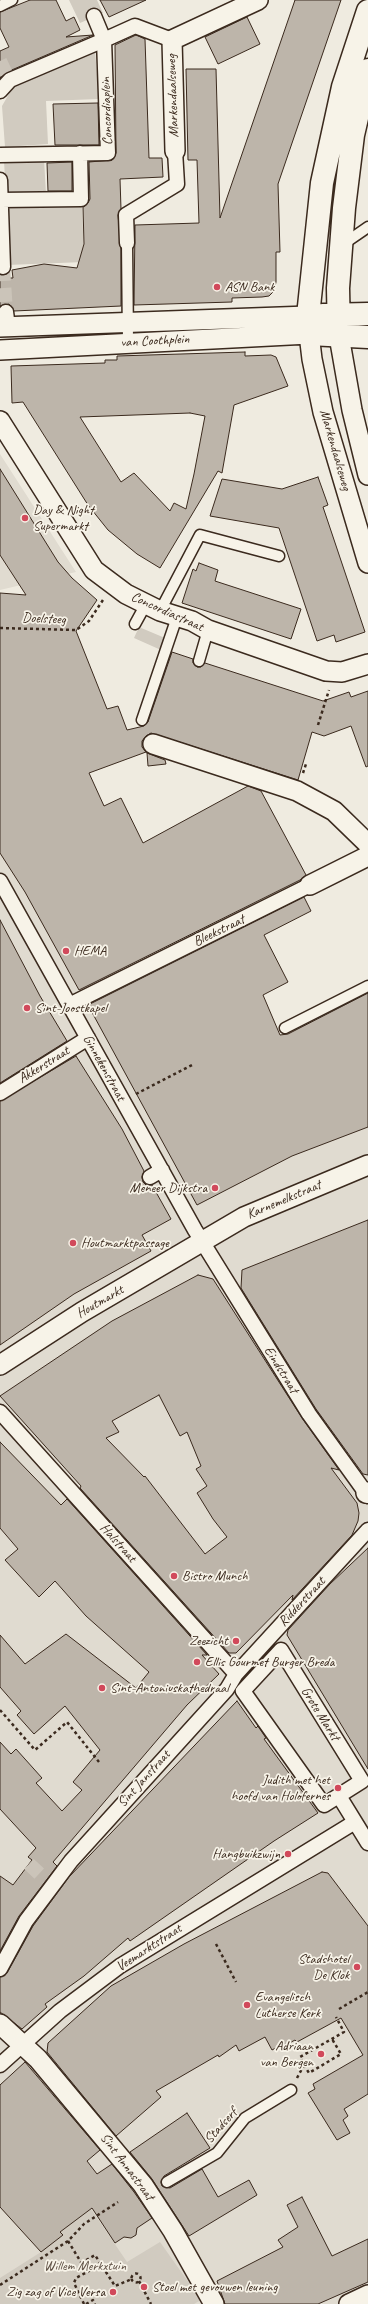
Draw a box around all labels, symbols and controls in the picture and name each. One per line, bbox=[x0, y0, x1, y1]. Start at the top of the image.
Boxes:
street label: Markendaalseweg bbox=[163, 54, 183, 138]
street label: Concordiaplein bbox=[97, 77, 117, 145]
place label: ASN Bank bbox=[225, 279, 274, 295]
marker: ASN Bank bbox=[212, 282, 222, 292]
street label: van Coothplein bbox=[120, 331, 190, 351]
street label: Markendaalseweg bbox=[315, 408, 355, 492]
place label: Day & Night Supermarkt bbox=[33, 502, 94, 534]
marker: Day & Night Supermarkt bbox=[20, 513, 30, 523]
street label: Concordiastraat bbox=[128, 589, 206, 635]
street label: Doelsteeg bbox=[22, 609, 66, 629]
street label: Bleekstraat bbox=[191, 911, 247, 951]
place label: HEMA bbox=[74, 943, 106, 959]
marker: HEMA bbox=[61, 946, 71, 956]
place label: Sint-Joostkapel bbox=[35, 1000, 107, 1016]
marker: Sint-Joostkapel bbox=[22, 1003, 32, 1013]
street label: Ginnekenstraat bbox=[79, 1032, 129, 1104]
street label: Akkerstraat bbox=[15, 1043, 73, 1087]
street label: Karnemelkstraat bbox=[244, 1177, 324, 1223]
place label: Meneer Dijkstra bbox=[130, 1180, 207, 1196]
marker: Meneer Dijkstra bbox=[210, 1183, 220, 1193]
place label: Houtmarktpassage bbox=[81, 1235, 169, 1251]
marker: Houtmarktpassage bbox=[68, 1238, 78, 1248]
street label: Houtmarkt bbox=[73, 1282, 127, 1322]
street label: Eindstraat bbox=[260, 1343, 302, 1397]
street label: Halstraat bbox=[96, 1520, 140, 1566]
place label: Bistro Munch bbox=[182, 1568, 248, 1584]
marker: Bistro Munch bbox=[169, 1571, 179, 1581]
street label: Ridderstraat bbox=[275, 1574, 329, 1630]
place label: Zeezicht bbox=[189, 1633, 228, 1649]
marker: Zeezicht bbox=[231, 1636, 241, 1646]
place label: Ellis Gourmet Burger Breda bbox=[205, 1654, 334, 1670]
marker: Ellis Gourmet Burger Breda bbox=[192, 1657, 202, 1667]
place label: Sint-Antoniuskathedraal bbox=[110, 1680, 229, 1696]
marker: Sint-Antoniuskathedraal bbox=[97, 1683, 107, 1693]
street label: Grote Markt bbox=[297, 1684, 343, 1744]
street label: Sint Janstraat bbox=[114, 1747, 174, 1811]
place label: Judith met het hoofd van Holofernes bbox=[231, 1772, 330, 1804]
marker: Judith met het hoofd van Holofernes bbox=[333, 1783, 343, 1793]
place label: Hangbuikzwijn bbox=[212, 1846, 280, 1862]
marker: Hangbuikzwijn bbox=[283, 1849, 293, 1859]
street label: Veemarktstraat bbox=[113, 1921, 185, 1975]
place label: Stadshotel De Klok bbox=[298, 1951, 349, 1984]
marker: Stadshotel De Klok bbox=[352, 1962, 362, 1972]
place label: Evangelisch Lutherse Kerk bbox=[255, 1989, 320, 2022]
marker: Evangelisch Lutherse Kerk bbox=[242, 2000, 252, 2010]
place label: Adriaan van Bergen bbox=[260, 2038, 313, 2070]
marker: Adriaan van Bergen bbox=[316, 2049, 326, 2059]
street label: Stadserf bbox=[201, 2105, 241, 2147]
street label: Sint Annastraat bbox=[96, 2130, 158, 2204]
park label: Willem Merkxtuin bbox=[44, 2258, 126, 2274]
place label: Stoel met gevouwen leuning bbox=[152, 2279, 277, 2295]
marker: Stoel met gevouwen leuning bbox=[139, 2282, 149, 2292]
place label: Zig zag of Vice Versa bbox=[7, 2284, 105, 2300]
marker: Zig zag of Vice Versa bbox=[108, 2287, 118, 2297]

